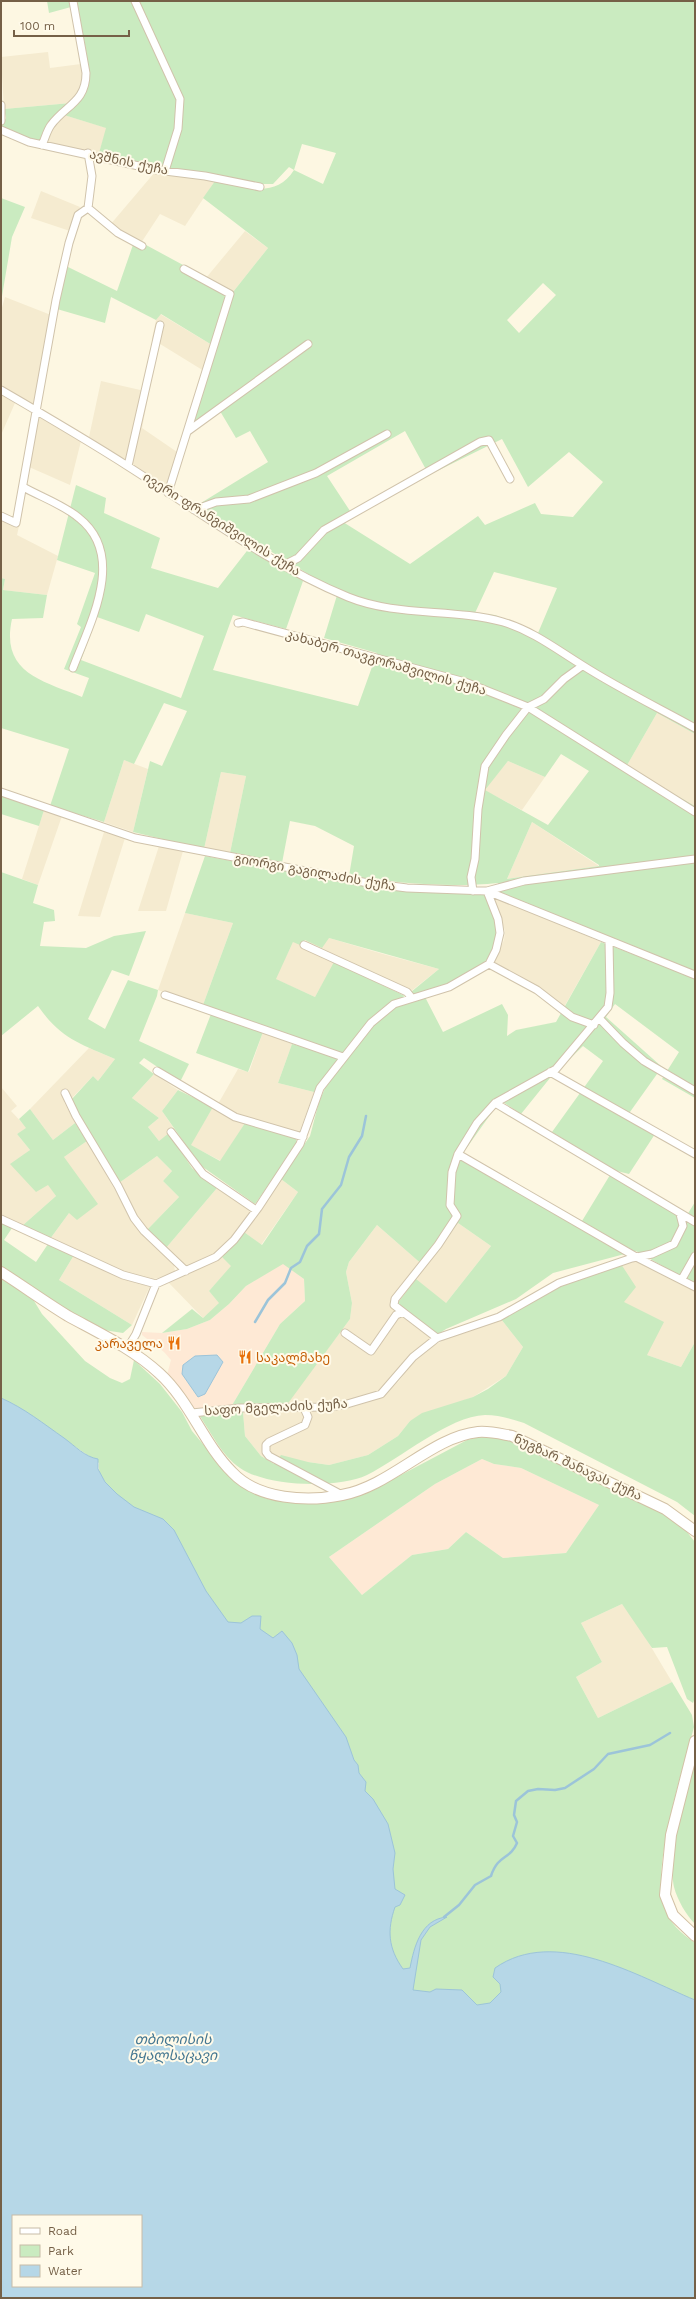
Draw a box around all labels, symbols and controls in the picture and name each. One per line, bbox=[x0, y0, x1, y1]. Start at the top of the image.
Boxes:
scale bar bbox=[14, 12, 129, 38]
text: 100 m bbox=[20, 19, 55, 33]
street label: ავშნის ქუჩა bbox=[88, 146, 170, 178]
street label: ივერი ფრანგიშვილის ქუჩა bbox=[140, 469, 304, 580]
street label: კახაბერ თავგორაშვილის ქუჩა bbox=[284, 626, 488, 699]
street label: გიორგი გაგილაძის ქუჩა bbox=[233, 850, 397, 895]
restaurant icon: კარაველა bbox=[166, 1335, 182, 1351]
place label: კარაველა bbox=[95, 1336, 163, 1352]
restaurant icon: საკალმახე bbox=[237, 1349, 253, 1365]
place label: საკალმახე bbox=[256, 1350, 330, 1366]
street label: საფო მგელაძის ქუჩა bbox=[204, 1396, 348, 1419]
street label: ნუგზარ შანავას ქუჩა bbox=[512, 1431, 644, 1503]
water label: თბილისის წყალსაცავი bbox=[129, 2031, 218, 2064]
legend bbox=[12, 2215, 142, 2287]
text: Road bbox=[48, 2224, 77, 2238]
text: Park bbox=[48, 2244, 74, 2258]
text: Water bbox=[48, 2264, 83, 2278]

